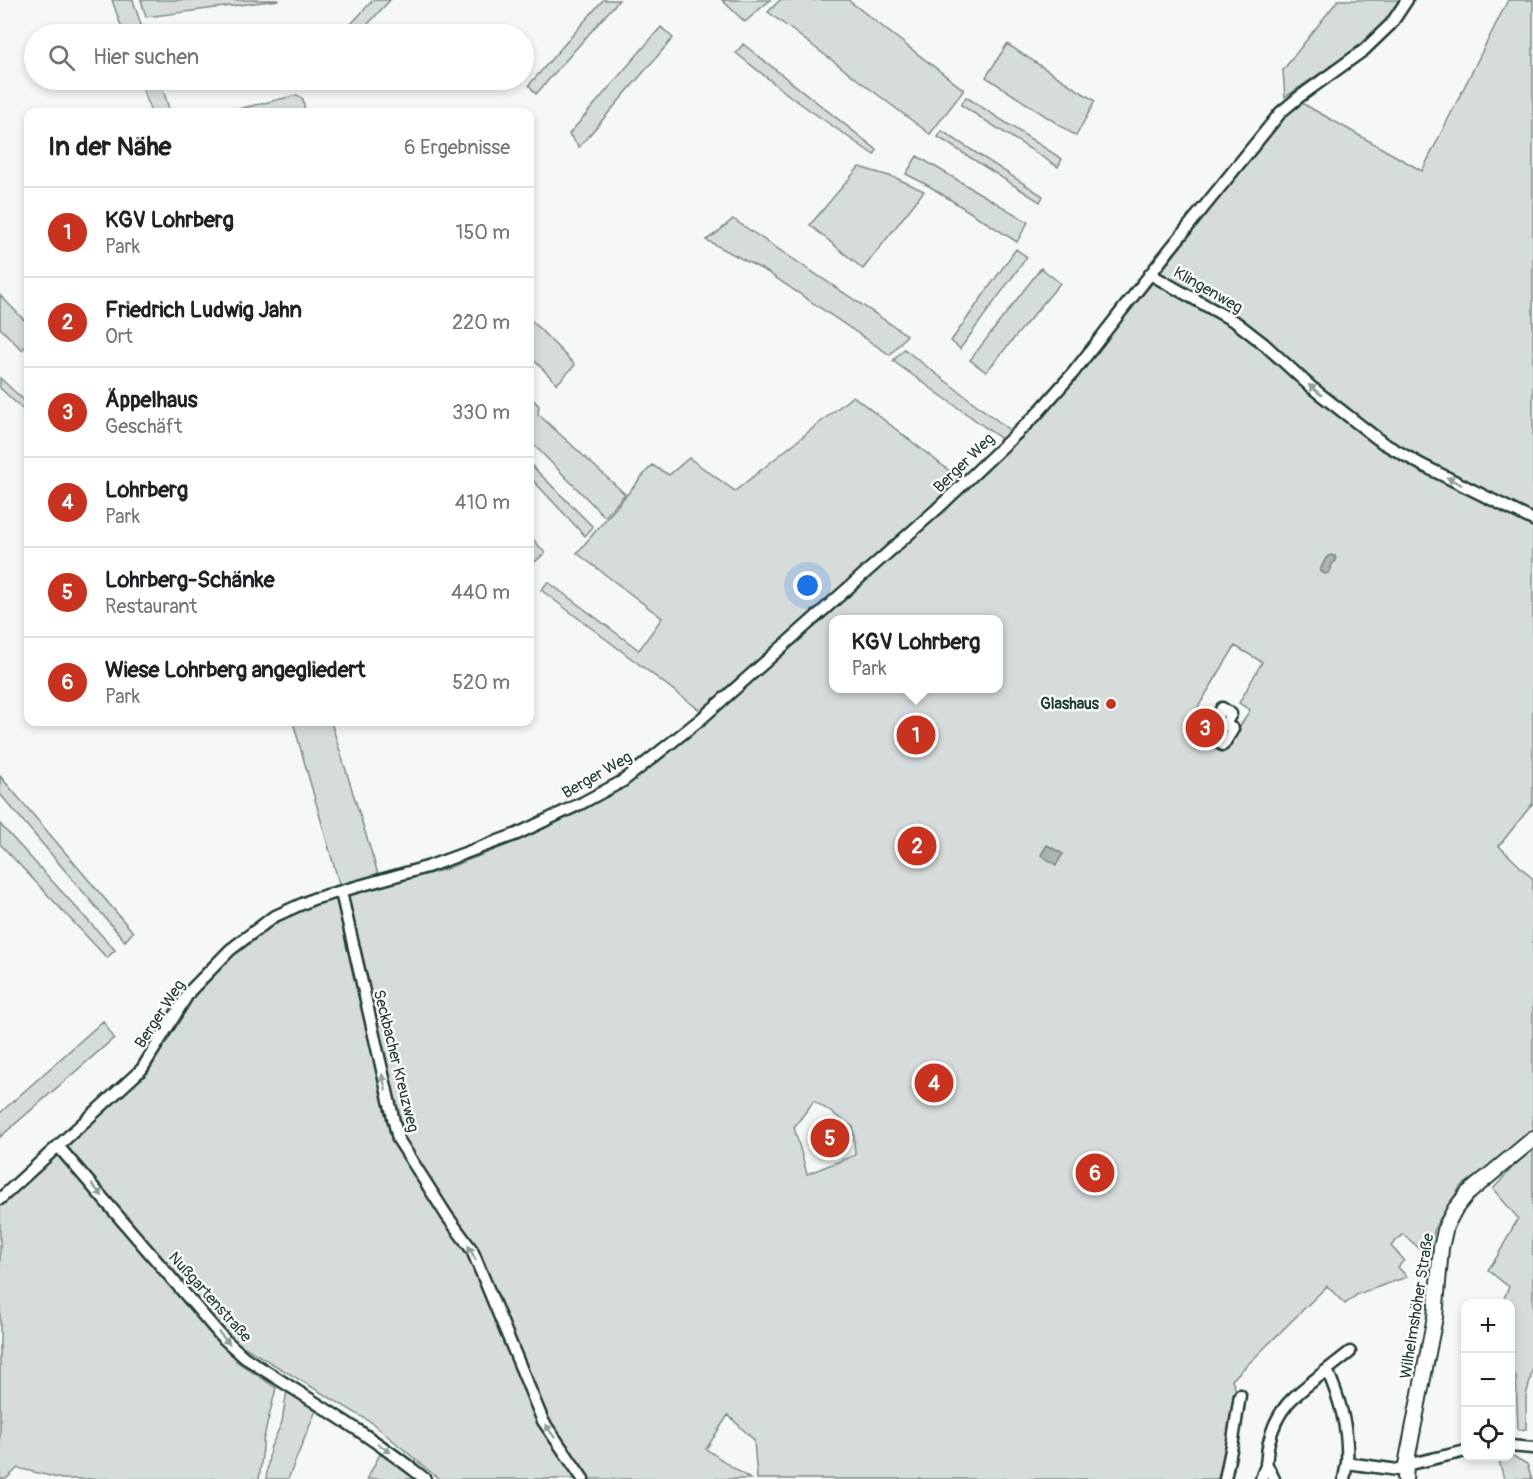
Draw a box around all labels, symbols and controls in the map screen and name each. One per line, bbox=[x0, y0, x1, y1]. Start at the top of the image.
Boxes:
search box bbox=[24, 24, 534, 90]
icon: search bbox=[45, 41, 78, 74]
text: Hier suchen bbox=[93, 43, 199, 71]
text: In der Nähe bbox=[48, 131, 171, 163]
text: 6 Ergebnisse bbox=[404, 135, 510, 160]
text: KGV Lohrberg bbox=[105, 206, 234, 234]
text: 1 bbox=[64, 220, 71, 245]
text: 150 m bbox=[456, 220, 510, 245]
text: Park bbox=[105, 234, 140, 259]
street label: Klingenweg bbox=[1170, 262, 1246, 318]
text: Friedrich Ludwig Jahn bbox=[105, 296, 302, 324]
text: 2 bbox=[62, 310, 73, 335]
text: 220 m bbox=[452, 310, 510, 335]
text: Ort bbox=[105, 324, 133, 349]
one-way arrow bbox=[1307, 383, 1323, 396]
text: Äppelhaus bbox=[105, 386, 198, 414]
text: 3 bbox=[62, 400, 73, 425]
text: 330 m bbox=[452, 400, 510, 425]
text: Geschäft bbox=[105, 414, 182, 439]
street label: Berger Weg bbox=[929, 429, 999, 497]
text: Lohrberg bbox=[105, 476, 188, 504]
one-way arrow bbox=[1445, 476, 1462, 486]
text: 4 bbox=[62, 490, 73, 515]
text: 410 m bbox=[455, 490, 510, 515]
text: Park bbox=[105, 504, 140, 529]
text: Lohrberg-Schänke bbox=[105, 566, 275, 594]
your location bbox=[793, 571, 822, 600]
text: 5 bbox=[62, 580, 73, 605]
text: 440 m bbox=[451, 580, 510, 605]
text: Restaurant bbox=[105, 594, 197, 619]
popup bbox=[829, 615, 1003, 693]
text: KGV Lohrberg bbox=[852, 628, 980, 656]
text: Wiese Lohrberg angegliedert bbox=[105, 656, 365, 684]
text: Park bbox=[852, 656, 887, 681]
text: 6 bbox=[62, 670, 73, 695]
text: 520 m bbox=[452, 670, 510, 695]
text: Park bbox=[105, 684, 140, 709]
place label: Glashaus bbox=[1040, 694, 1100, 714]
marker: Glashaus bbox=[1104, 697, 1118, 711]
pin: 3 bbox=[1186, 706, 1224, 750]
pin: 1 bbox=[896, 712, 936, 758]
street label: Berger Weg bbox=[558, 747, 636, 803]
pin: 2 bbox=[898, 824, 936, 868]
street label: Berger Weg bbox=[131, 976, 189, 1052]
street label: Seckbacher Kreuzweg bbox=[369, 988, 423, 1134]
pin: 4 bbox=[914, 1060, 954, 1106]
one-way arrow bbox=[378, 1072, 388, 1091]
pin: 5 bbox=[810, 1116, 850, 1160]
pin: 6 bbox=[1076, 1150, 1114, 1196]
one-way arrow bbox=[90, 1182, 103, 1198]
street label: Wilhelmshöher Straße bbox=[1396, 1232, 1438, 1380]
one-way arrow bbox=[467, 1244, 477, 1261]
street label: Nußgartenstraße bbox=[164, 1248, 256, 1346]
map controls bbox=[1461, 1299, 1515, 1461]
button: + bbox=[1461, 1299, 1515, 1353]
one-way arrow bbox=[217, 1330, 230, 1345]
button: − bbox=[1461, 1353, 1515, 1407]
button: locate bbox=[1461, 1407, 1515, 1461]
one-way arrow bbox=[544, 1424, 556, 1440]
one-way arrow bbox=[376, 1442, 392, 1454]

